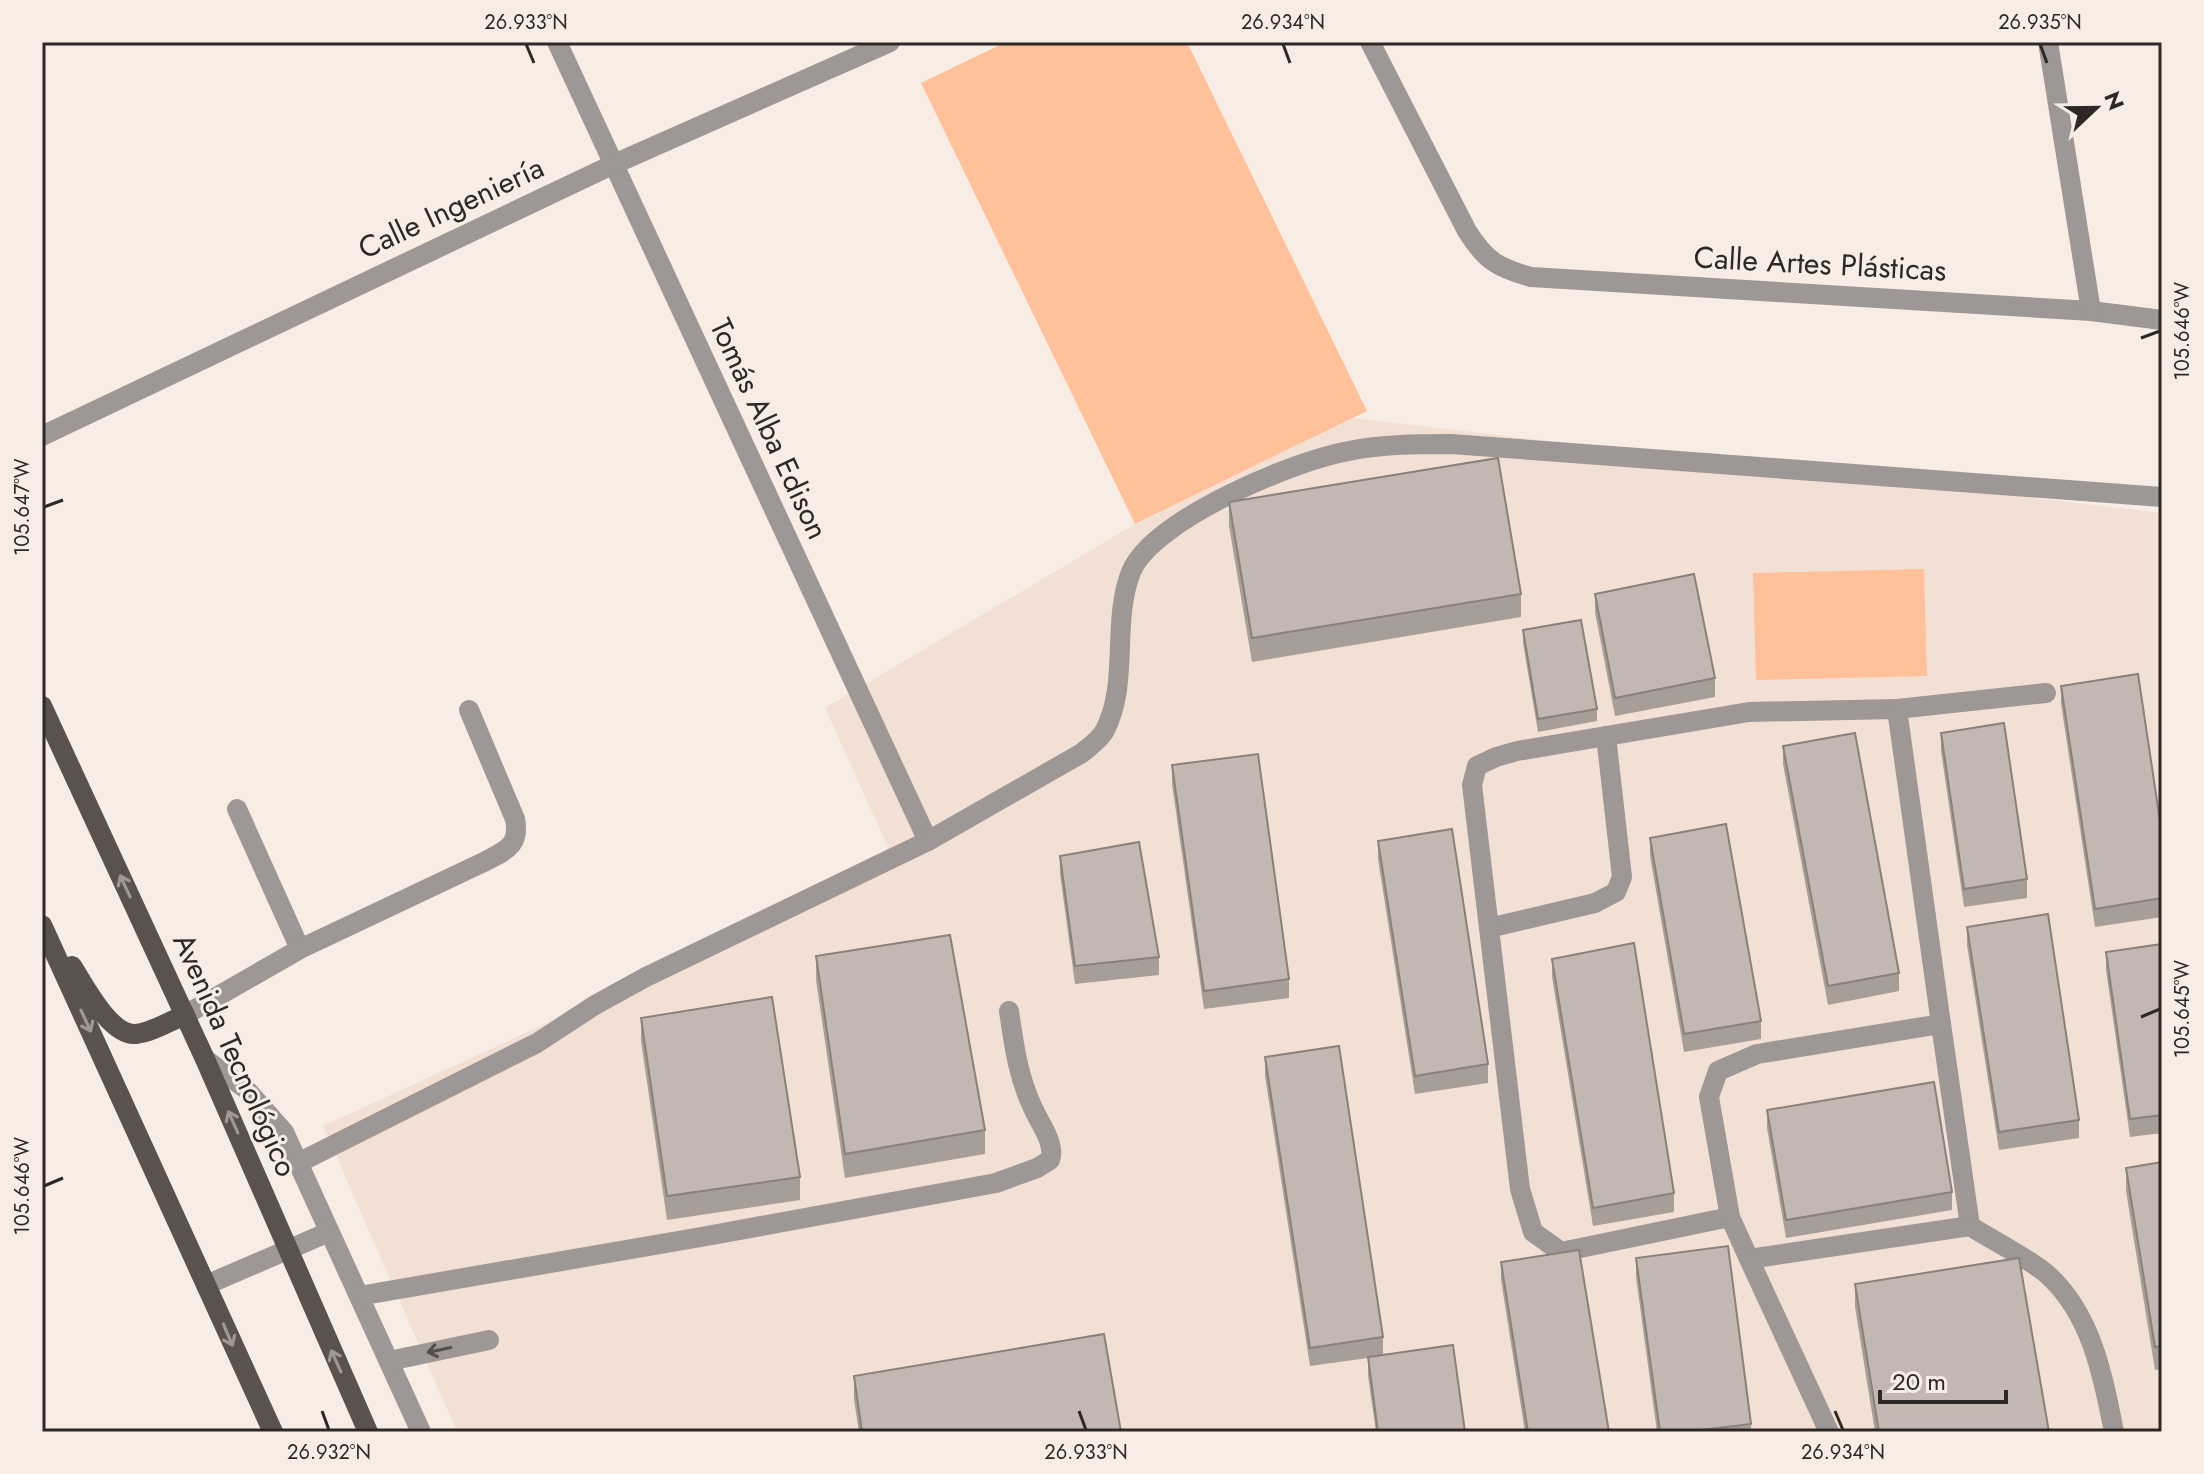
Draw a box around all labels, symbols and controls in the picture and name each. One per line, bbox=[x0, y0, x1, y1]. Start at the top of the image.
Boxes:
text: 26.933°N bbox=[484, 8, 568, 37]
text: 26.934°N bbox=[1241, 8, 1325, 37]
text: 26.935°N bbox=[1998, 8, 2082, 37]
north arrow bbox=[2056, 68, 2136, 148]
text: N bbox=[2096, 86, 2133, 115]
street label: Calle Ingeniería bbox=[351, 146, 551, 269]
street label: Calle Artes Plásticas bbox=[1693, 235, 1947, 292]
text: 105.646°W bbox=[2168, 282, 2197, 380]
street label: Tomás Alba Edison bbox=[699, 311, 839, 546]
text: 105.647°W bbox=[8, 458, 37, 556]
one-way arrow bbox=[117, 874, 132, 898]
street label: Avenida Tecnológico bbox=[162, 926, 308, 1183]
text: 105.645°W bbox=[2168, 960, 2197, 1058]
one-way arrow bbox=[79, 1009, 94, 1033]
one-way arrow bbox=[224, 1110, 239, 1135]
text: 105.646°W bbox=[8, 1137, 37, 1235]
one-way arrow bbox=[221, 1322, 236, 1347]
one-way arrow bbox=[427, 1343, 452, 1358]
one-way arrow bbox=[328, 1349, 343, 1373]
scale bar bbox=[1880, 1354, 2006, 1404]
text: 20 m bbox=[1892, 1364, 1946, 1399]
text: 26.932°N bbox=[287, 1438, 371, 1467]
text: 26.933°N bbox=[1044, 1438, 1128, 1467]
text: 26.934°N bbox=[1801, 1438, 1885, 1467]

